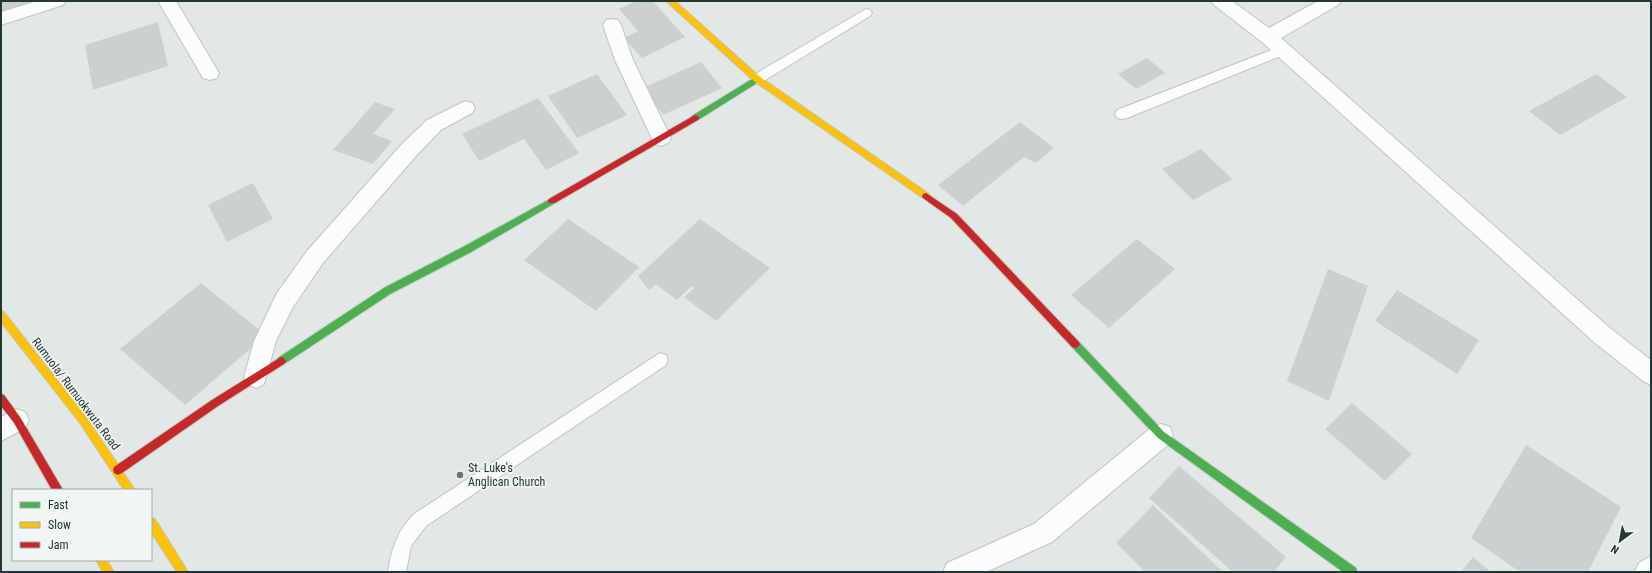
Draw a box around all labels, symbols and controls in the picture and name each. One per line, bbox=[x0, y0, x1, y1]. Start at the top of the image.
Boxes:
street label: Rumuola/ Rumuokwuta Road bbox=[29, 335, 123, 453]
place label: St. Luke's Anglican Church bbox=[468, 461, 546, 489]
marker: St. Luke's Anglican Church bbox=[455, 470, 465, 480]
legend bbox=[12, 489, 152, 561]
text: Fast bbox=[48, 498, 69, 512]
text: Slow bbox=[48, 518, 71, 532]
north arrow bbox=[1600, 521, 1640, 561]
text: Jam bbox=[48, 538, 69, 552]
text: N bbox=[1608, 542, 1621, 556]

